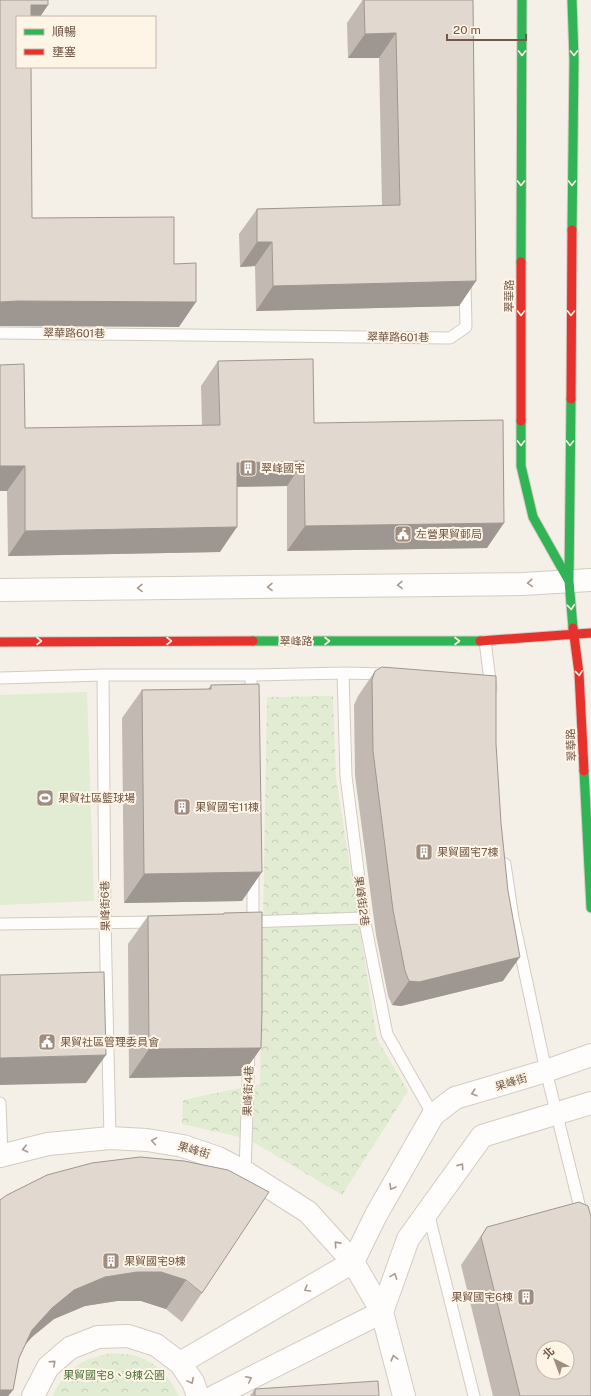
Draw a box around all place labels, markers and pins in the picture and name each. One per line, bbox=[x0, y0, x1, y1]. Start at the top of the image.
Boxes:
building icon: 翠峰國宅 bbox=[238, 458, 258, 478]
place label: 翠峰國宅 bbox=[261, 462, 305, 474]
public building icon: 左營果貿郵局 bbox=[393, 524, 413, 544]
place label: 左營果貿郵局 bbox=[416, 528, 482, 540]
sports icon: 果貿社區籃球場 bbox=[35, 788, 55, 808]
place label: 果貿社區籃球場 bbox=[58, 792, 135, 804]
building icon: 果貿國宅11棟 bbox=[172, 797, 192, 817]
place label: 果貿國宅11棟 bbox=[195, 801, 259, 813]
building icon: 果貿國宅7棟 bbox=[414, 842, 434, 862]
place label: 果貿國宅7棟 bbox=[437, 846, 499, 858]
public building icon: 果貿社區管理委員會 bbox=[37, 1032, 57, 1052]
place label: 果貿社區管理委員會 bbox=[60, 1036, 159, 1048]
building icon: 果貿國宅9棟 bbox=[101, 1251, 121, 1271]
place label: 果貿國宅9棟 bbox=[124, 1255, 186, 1267]
building icon: 果貿國宅6棟 bbox=[516, 1287, 536, 1307]
place label: 果貿國宅6棟 bbox=[451, 1291, 513, 1303]

